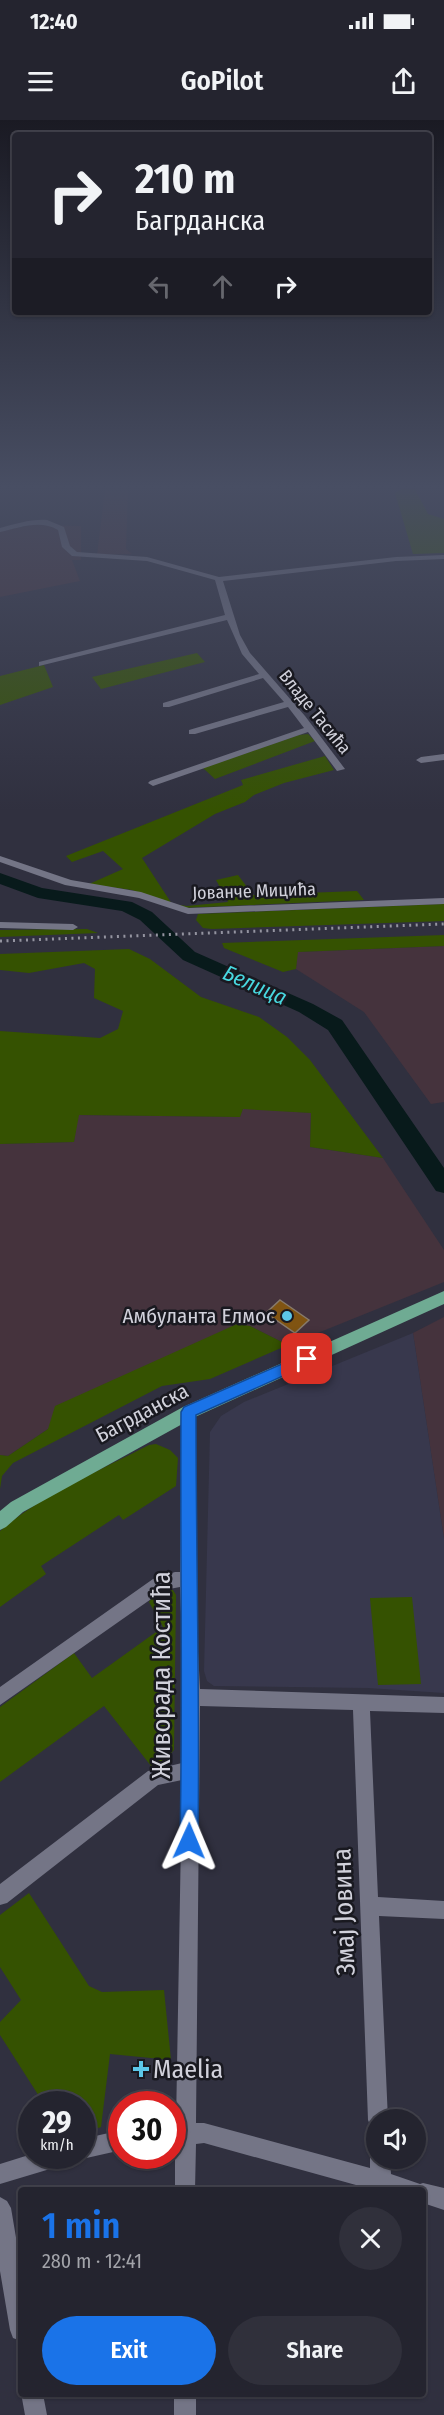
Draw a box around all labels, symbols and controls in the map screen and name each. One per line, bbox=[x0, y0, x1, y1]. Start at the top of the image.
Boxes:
text: 12:40 bbox=[30, 8, 78, 35]
icon: menu bbox=[24, 65, 57, 98]
text: GoPilot bbox=[181, 65, 263, 97]
icon: share bbox=[387, 65, 420, 98]
text: 210 m bbox=[135, 154, 235, 204]
icon: right bbox=[36, 156, 114, 234]
text: Багрданска bbox=[135, 205, 265, 237]
icon: left bbox=[143, 270, 176, 303]
icon: ahead bbox=[206, 270, 239, 303]
icon: right bbox=[269, 270, 302, 303]
street label: Владе Тасића bbox=[274, 665, 356, 759]
street label: Јованче Мицића bbox=[192, 878, 316, 904]
water label: Белица bbox=[219, 959, 291, 1011]
place label: Амбуланта Елмос bbox=[122, 1303, 275, 1329]
marker: Амбуланта Елмос bbox=[280, 1309, 294, 1323]
pin bbox=[281, 1333, 332, 1384]
icon: arrive bbox=[290, 1342, 323, 1375]
street label: Багрданска bbox=[91, 1378, 193, 1448]
street label: Живорада Костића bbox=[146, 1571, 177, 1779]
position arrow bbox=[157, 1809, 221, 1873]
street label: Змај Јовина bbox=[326, 1848, 362, 1976]
place label: Maelia bbox=[153, 2054, 223, 2085]
marker: Maelia bbox=[134, 2062, 148, 2076]
speed limit sign: 30 bbox=[108, 2091, 186, 2169]
text: 29 bbox=[42, 2105, 72, 2141]
map controls bbox=[366, 2109, 426, 2169]
button: sound bbox=[366, 2109, 426, 2169]
text: km/h bbox=[40, 2136, 74, 2154]
text: 1 min bbox=[42, 2204, 120, 2248]
button: close bbox=[339, 2207, 402, 2270]
text: 280 m · 12:41 bbox=[42, 2249, 142, 2273]
button: Exit bbox=[42, 2316, 216, 2385]
button: Share bbox=[228, 2316, 402, 2385]

